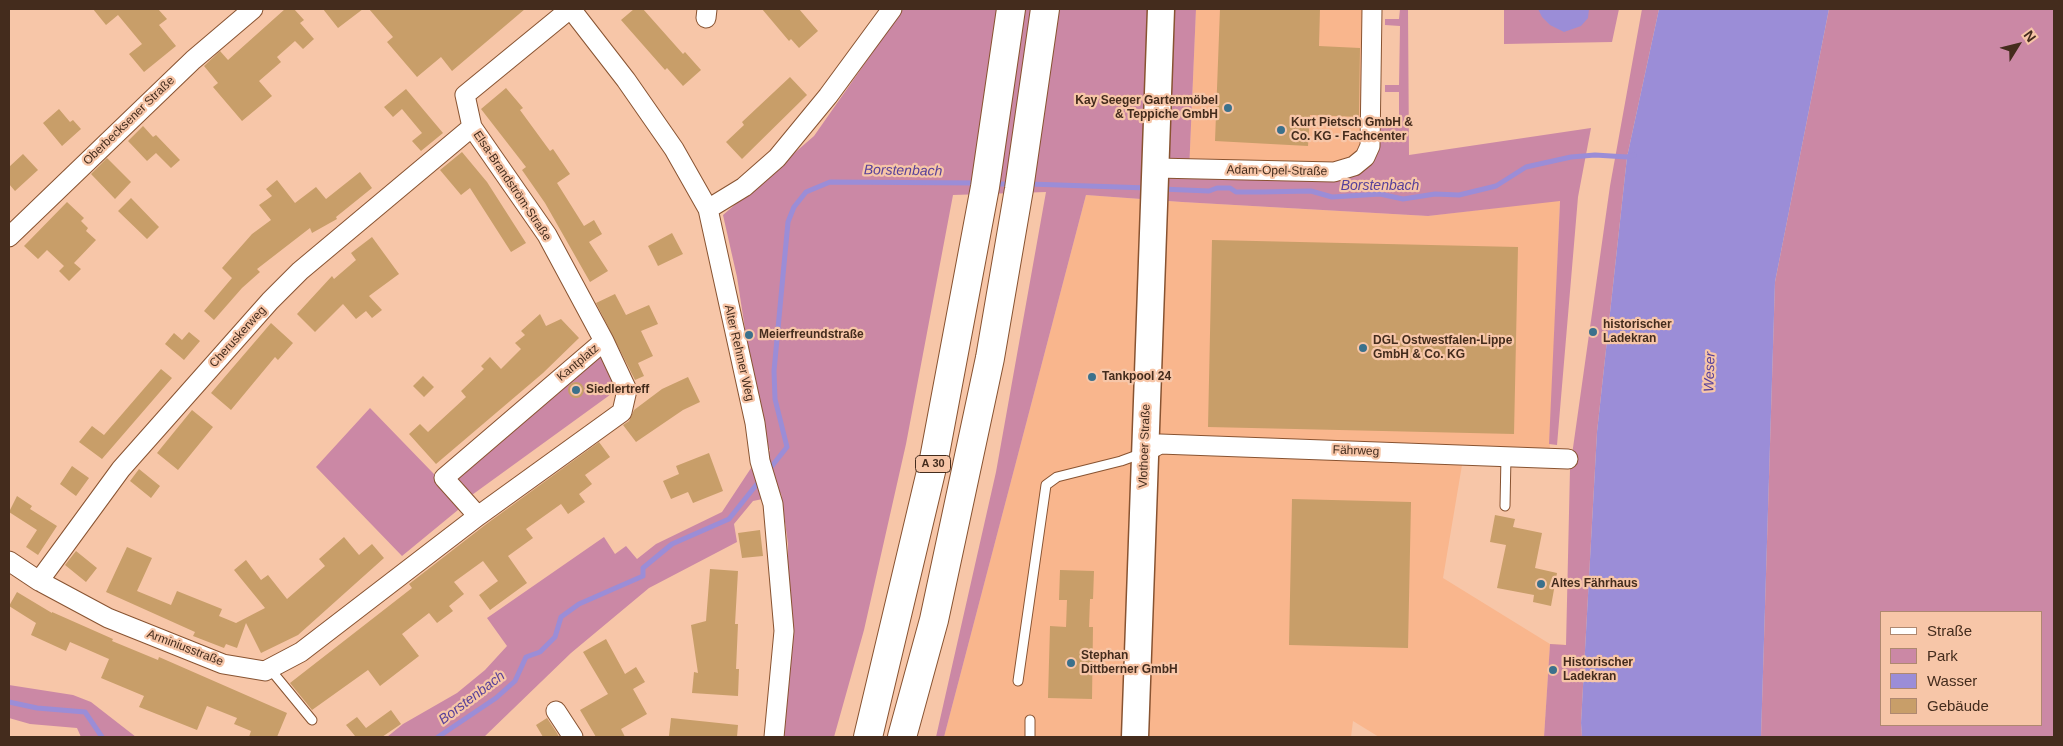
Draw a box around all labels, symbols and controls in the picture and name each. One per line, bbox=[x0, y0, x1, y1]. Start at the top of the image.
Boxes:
north arrow bbox=[1993, 20, 2043, 70]
text: N bbox=[2021, 27, 2040, 45]
street label: Oberbecksener Straße bbox=[80, 74, 178, 168]
place label: Kay Seeger Gartenmöbel & Teppiche GmbH bbox=[1075, 94, 1218, 122]
marker: Kay Seeger Gartenmöbel & Teppiche GmbH bbox=[1222, 102, 1234, 114]
place label: Kurt Pietsch GmbH & Co. KG - Fachcenter bbox=[1291, 116, 1413, 144]
marker: Kurt Pietsch GmbH & Co. KG - Fachcenter bbox=[1275, 124, 1287, 136]
street label: Elsa-Brandström-Straße bbox=[470, 128, 554, 244]
water label: Borstenbach bbox=[864, 162, 942, 180]
street label: Adam-Opel-Straße bbox=[1227, 163, 1327, 179]
water label: Borstenbach bbox=[1341, 178, 1419, 194]
street label: Cheruskerweg bbox=[207, 303, 269, 371]
street label: Alter Rehmer Weg bbox=[721, 303, 757, 403]
place label: historischer Ladekran bbox=[1603, 318, 1672, 346]
marker: historischer Ladekran bbox=[1587, 326, 1599, 338]
place label: Meierfreundstraße bbox=[759, 328, 864, 342]
marker: Meierfreundstraße bbox=[743, 329, 755, 341]
place label: DGL Ostwestfalen-Lippe GmbH & Co. KG bbox=[1373, 334, 1512, 362]
street label: Kantplatz bbox=[554, 341, 602, 385]
marker: DGL Ostwestfalen-Lippe GmbH & Co. KG bbox=[1357, 342, 1369, 354]
water label: Weser bbox=[1701, 352, 1719, 392]
place label: Tankpool 24 bbox=[1102, 370, 1171, 384]
marker: Tankpool 24 bbox=[1086, 371, 1098, 383]
place label: Siedlertreff bbox=[586, 383, 649, 397]
marker: Siedlertreff bbox=[570, 384, 582, 396]
street label: Vlothoer Straße bbox=[1136, 404, 1154, 488]
street label: Fährweg bbox=[1332, 443, 1380, 459]
road number: A 30 bbox=[916, 456, 950, 472]
place label: Altes Fährhaus bbox=[1551, 577, 1638, 591]
marker: Altes Fährhaus bbox=[1535, 578, 1547, 590]
legend bbox=[1880, 611, 2043, 726]
text: Straße bbox=[1927, 622, 1972, 639]
street label: Arminiusstraße bbox=[145, 627, 225, 669]
text: Park bbox=[1927, 647, 1958, 664]
place label: Stephan Dittberner GmbH bbox=[1081, 649, 1178, 677]
place label: Historischer Ladekran bbox=[1563, 656, 1633, 684]
marker: Stephan Dittberner GmbH bbox=[1065, 657, 1077, 669]
marker: Historischer Ladekran bbox=[1547, 664, 1559, 676]
water label: Borstenbach bbox=[436, 668, 508, 728]
text: Wasser bbox=[1927, 672, 1977, 689]
text: Gebäude bbox=[1927, 697, 1989, 714]

